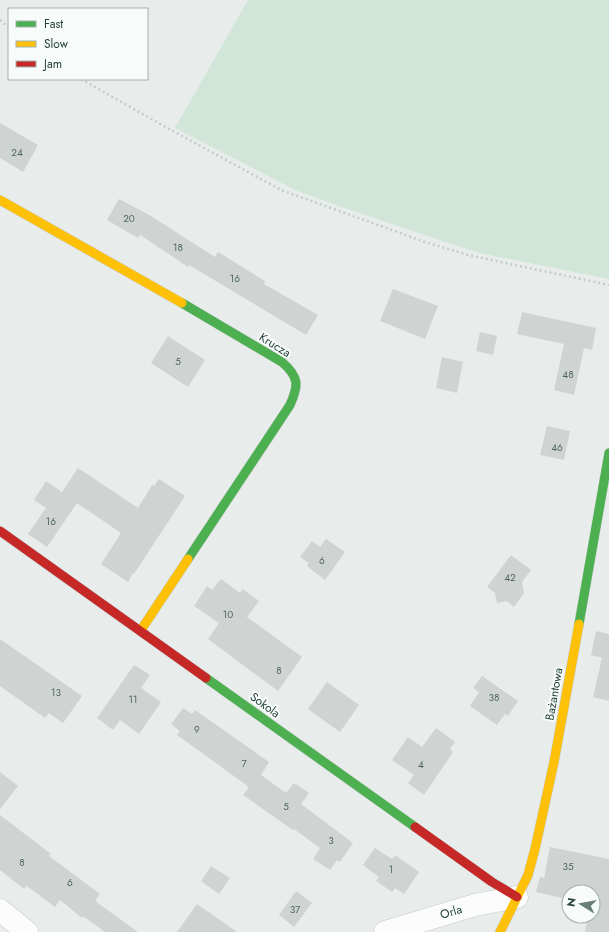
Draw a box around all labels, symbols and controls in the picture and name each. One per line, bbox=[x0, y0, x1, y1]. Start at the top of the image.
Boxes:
legend bbox=[8, 8, 148, 80]
text: Fast bbox=[44, 15, 63, 33]
text: Slow bbox=[44, 35, 69, 53]
text: Jam bbox=[42, 55, 62, 73]
house number: 24 bbox=[11, 145, 23, 160]
house number: 20 bbox=[123, 211, 135, 226]
house number: 18 bbox=[173, 240, 183, 255]
house number: 16 bbox=[230, 271, 240, 286]
street label: Krucza bbox=[256, 328, 294, 362]
house number: 5 bbox=[175, 354, 181, 369]
house number: 48 bbox=[562, 367, 574, 382]
house number: 46 bbox=[551, 440, 563, 455]
house number: 16 bbox=[46, 514, 56, 529]
house number: 6 bbox=[319, 553, 325, 568]
house number: 42 bbox=[504, 570, 516, 585]
house number: 10 bbox=[223, 607, 233, 622]
house number: 8 bbox=[276, 663, 282, 678]
street label: Bażantowa bbox=[541, 666, 568, 722]
house number: 13 bbox=[51, 685, 62, 700]
street label: Sokola bbox=[246, 688, 284, 722]
house number: 38 bbox=[489, 690, 499, 705]
house number: 11 bbox=[129, 692, 138, 707]
house number: 9 bbox=[194, 722, 200, 737]
house number: 7 bbox=[241, 756, 247, 771]
house number: 4 bbox=[418, 757, 424, 772]
house number: 5 bbox=[283, 799, 289, 814]
house number: 3 bbox=[328, 833, 334, 848]
house number: 8 bbox=[19, 855, 25, 870]
house number: 35 bbox=[562, 859, 574, 874]
house number: 1 bbox=[389, 862, 393, 877]
house number: 6 bbox=[67, 875, 73, 890]
north arrow bbox=[561, 884, 601, 924]
text: N bbox=[562, 896, 580, 908]
street label: Orla bbox=[438, 900, 464, 924]
house number: 37 bbox=[290, 902, 301, 917]

